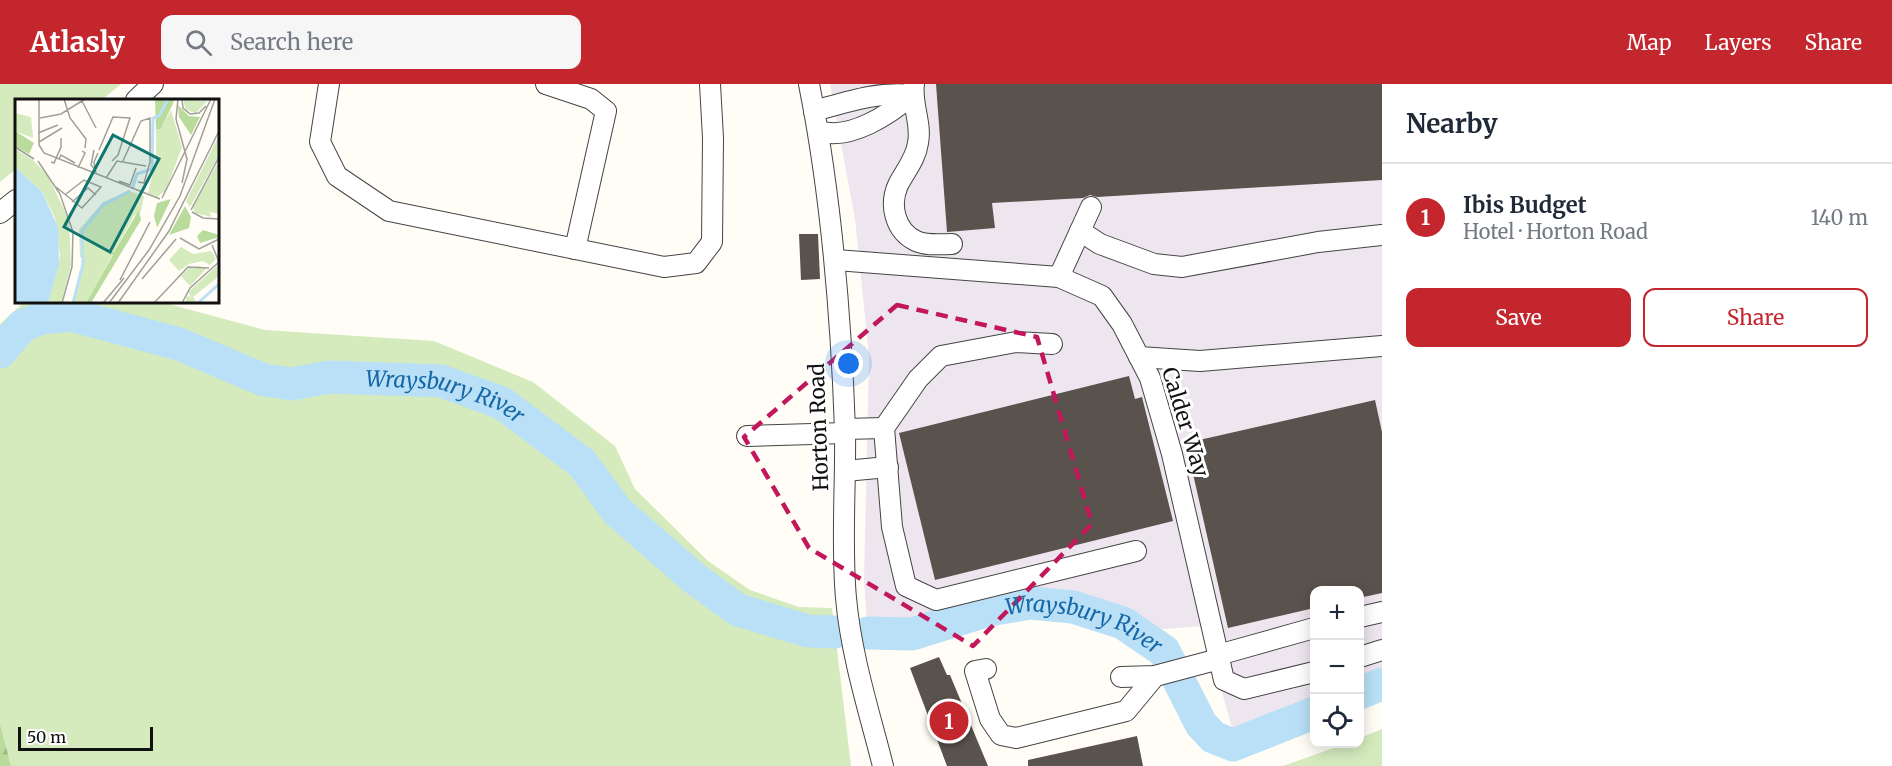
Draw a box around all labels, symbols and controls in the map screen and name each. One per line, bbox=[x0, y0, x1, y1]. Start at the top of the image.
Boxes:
search box bbox=[161, 15, 581, 69]
text: Atlasly bbox=[30, 24, 125, 60]
icon: search bbox=[182, 26, 215, 59]
text: Search here bbox=[230, 28, 353, 56]
text: Map bbox=[1627, 29, 1672, 56]
text: Layers bbox=[1705, 29, 1772, 56]
text: Share bbox=[1805, 29, 1862, 56]
inset map bbox=[15, 99, 219, 303]
text: Nearby bbox=[1406, 107, 1498, 140]
text: Ibis Budget bbox=[1463, 191, 1587, 219]
text: 1 bbox=[1421, 205, 1430, 230]
text: 140 m bbox=[1811, 205, 1868, 230]
text: Hotel · Horton Road bbox=[1463, 219, 1648, 244]
button: Save bbox=[1406, 288, 1631, 347]
button: Share bbox=[1643, 288, 1868, 347]
your location bbox=[834, 349, 863, 378]
street label: Horton Road bbox=[803, 362, 834, 491]
water label: Wraysbury River bbox=[365, 364, 531, 430]
street label: Calder Way bbox=[1156, 364, 1215, 481]
map controls bbox=[1310, 586, 1364, 748]
button: + bbox=[1310, 586, 1364, 640]
water label: Wraysbury River bbox=[1003, 588, 1169, 660]
button: − bbox=[1310, 640, 1364, 694]
button: locate bbox=[1310, 694, 1364, 748]
pin: 1 bbox=[930, 698, 968, 744]
scale bar bbox=[18, 724, 153, 752]
text: 50 m bbox=[27, 727, 66, 747]

